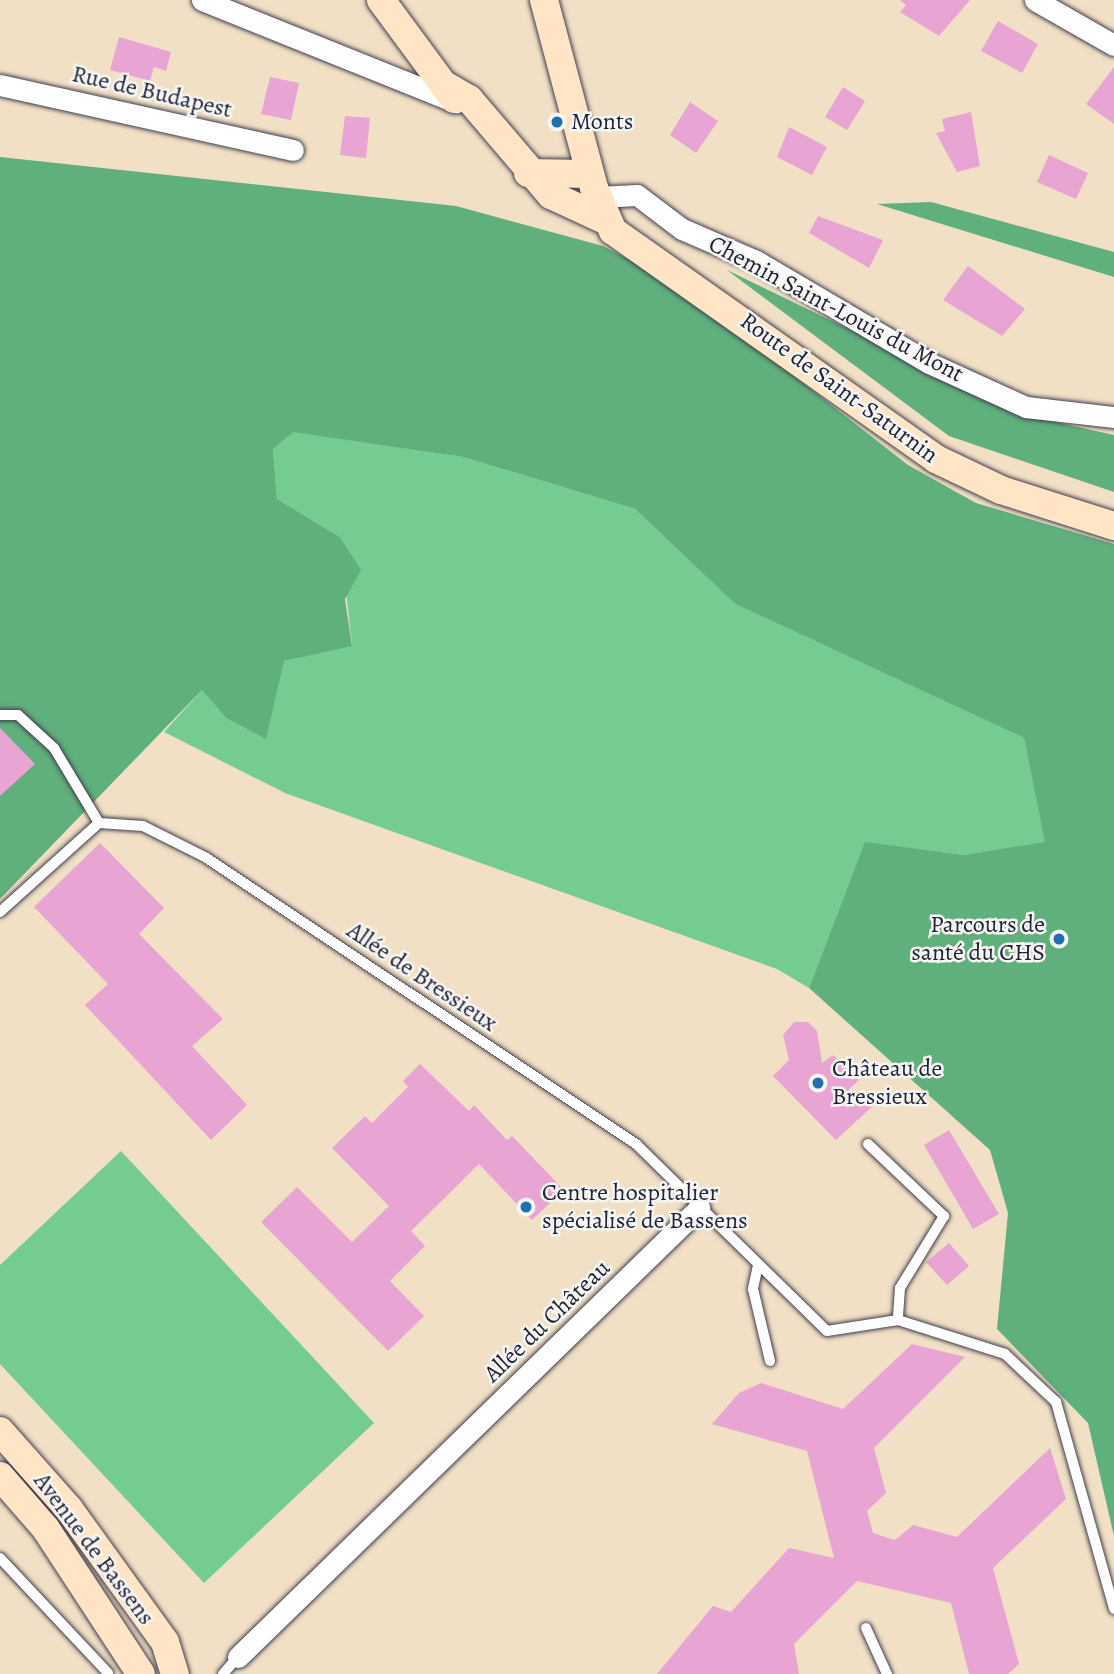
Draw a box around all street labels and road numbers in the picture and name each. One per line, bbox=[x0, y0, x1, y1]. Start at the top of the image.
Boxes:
street label: Rue de Budapest bbox=[69, 60, 235, 124]
street label: Chemin Saint-Louis du Mont bbox=[704, 229, 968, 389]
street label: Route de Saint-Saturnin bbox=[734, 307, 944, 469]
street label: Allée de Bressieux bbox=[341, 916, 503, 1038]
street label: Allée du Château bbox=[478, 1254, 616, 1388]
street label: Avenue de Bassens bbox=[27, 1467, 161, 1631]

